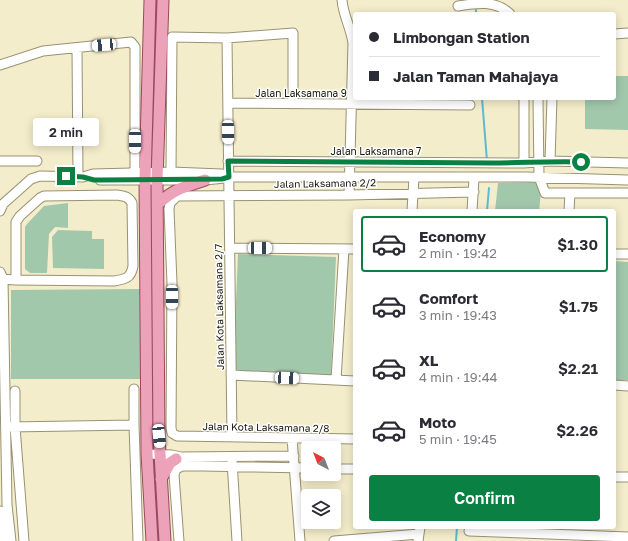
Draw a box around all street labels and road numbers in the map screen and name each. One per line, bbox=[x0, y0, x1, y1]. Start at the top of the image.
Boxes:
street label: Jalan Laksamana 9 bbox=[255, 87, 347, 99]
street label: Jalan Laksamana 7 bbox=[331, 145, 421, 157]
street label: Jalan Laksamana 2/2 bbox=[274, 176, 376, 190]
street label: Jalan Kota Laksamana 2/7 bbox=[212, 244, 226, 370]
street label: Jalan Kota Laksamana 2/8 bbox=[202, 420, 330, 434]

